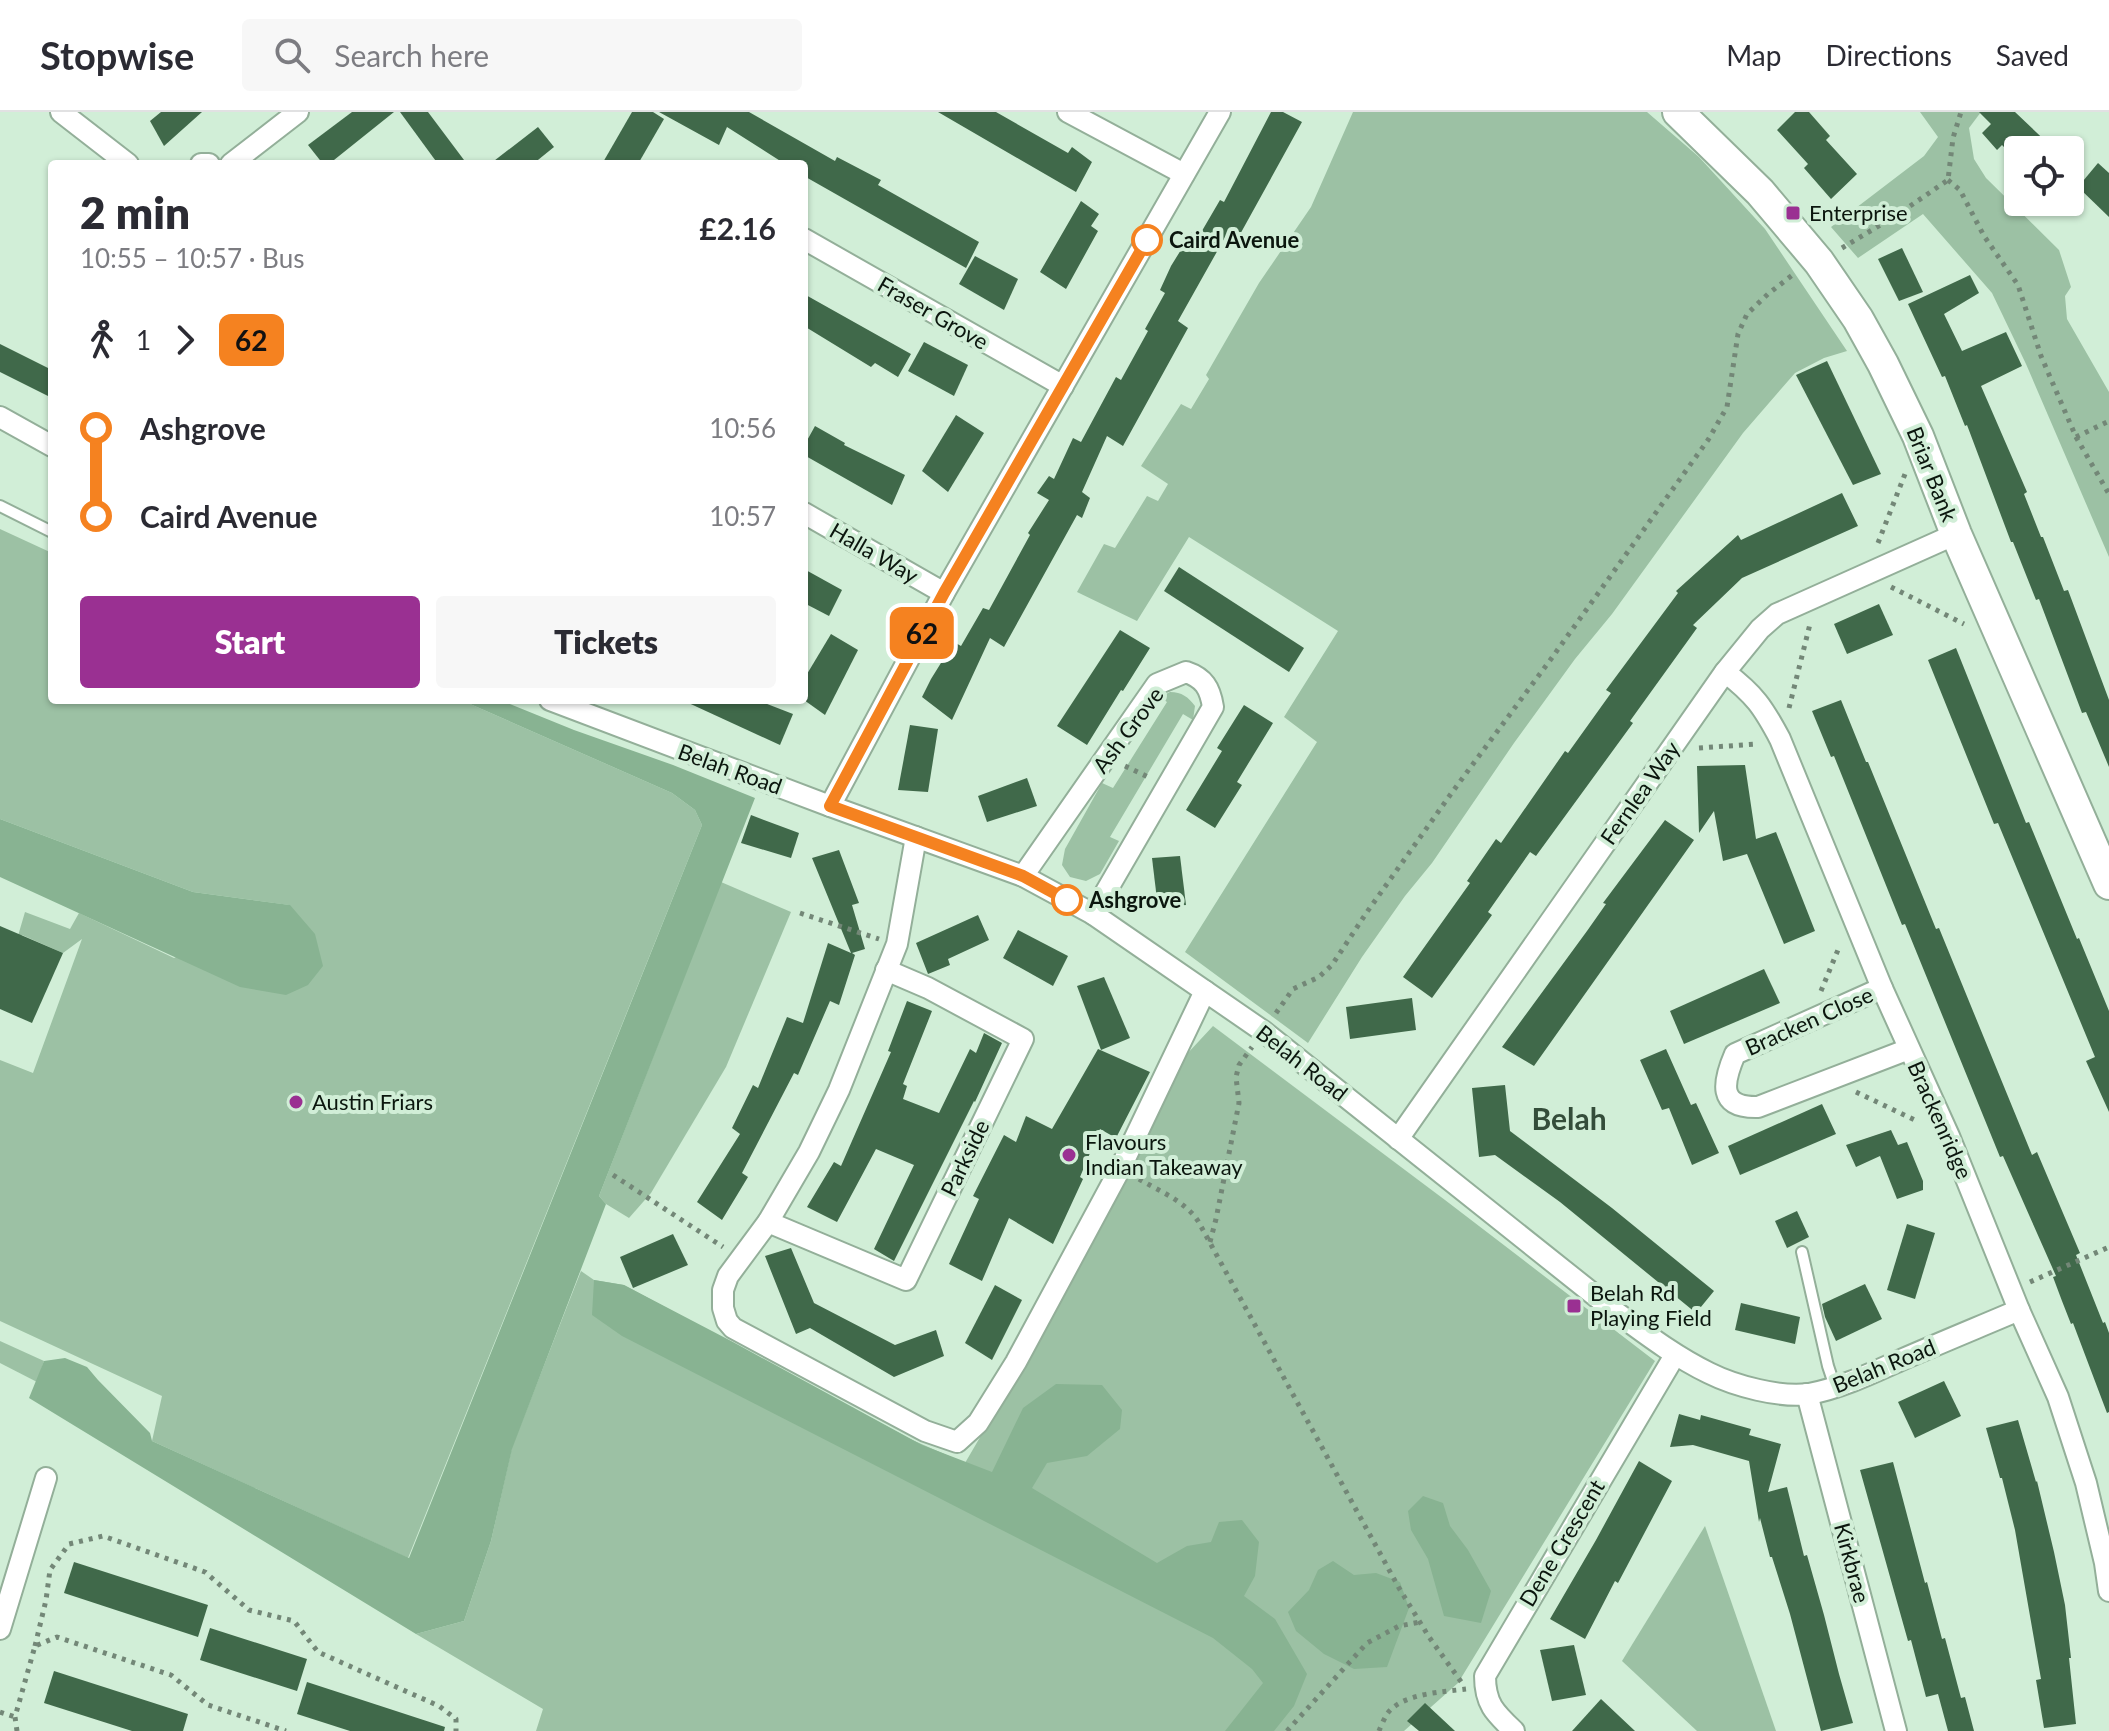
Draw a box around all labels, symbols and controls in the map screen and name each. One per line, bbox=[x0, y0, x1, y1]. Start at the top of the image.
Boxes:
search box bbox=[242, 19, 802, 91]
text: Stopwise bbox=[40, 32, 194, 78]
icon: search bbox=[270, 33, 314, 77]
text: Search here bbox=[334, 37, 489, 73]
text: Map bbox=[1726, 38, 1781, 72]
text: Directions bbox=[1825, 38, 1952, 72]
text: Saved bbox=[1996, 38, 2069, 72]
map controls bbox=[2004, 136, 2084, 216]
button: locate bbox=[2004, 136, 2084, 216]
text: 2 min bbox=[80, 186, 190, 238]
place label: Enterprise bbox=[1809, 199, 1908, 226]
marker: Enterprise bbox=[1784, 204, 1802, 222]
text: £2.16 bbox=[699, 210, 776, 246]
marker: Caird Avenue bbox=[1132, 225, 1162, 255]
place label: Caird Avenue bbox=[1169, 226, 1299, 253]
text: 10:55 – 10:57 · Bus bbox=[80, 242, 304, 274]
street label: Fraser Grove bbox=[873, 270, 993, 355]
icon: walk bbox=[80, 318, 124, 362]
icon: forward bbox=[163, 318, 207, 362]
text: 62 bbox=[235, 323, 268, 357]
text: 1 bbox=[136, 324, 151, 356]
text: Ashgrove bbox=[140, 410, 266, 446]
text: 10:56 bbox=[709, 412, 776, 444]
street label: Briar Bank bbox=[1901, 422, 1964, 526]
text: Caird Avenue bbox=[140, 498, 318, 534]
text: 10:57 bbox=[709, 500, 776, 532]
street label: Halla Way bbox=[825, 516, 924, 589]
button: Start bbox=[80, 596, 420, 688]
button: Tickets bbox=[436, 596, 776, 688]
line badge: 62 bbox=[886, 607, 958, 659]
text: 62 bbox=[906, 616, 938, 650]
street label: Ash Grove bbox=[1087, 681, 1169, 778]
street label: Fernlea Way bbox=[1594, 735, 1685, 850]
street label: Belah Road bbox=[675, 737, 786, 800]
marker: Ashgrove bbox=[1052, 885, 1082, 915]
place label: Ashgrove bbox=[1088, 886, 1181, 913]
street label: Bracken Close bbox=[1741, 980, 1877, 1061]
street label: Belah Road bbox=[1251, 1019, 1353, 1107]
street label: Brackenridge bbox=[1902, 1057, 1978, 1183]
place label: Austin Friars bbox=[312, 1088, 433, 1115]
marker: Austin Friars bbox=[287, 1093, 305, 1111]
district label: Belah bbox=[1531, 1100, 1607, 1136]
street label: Parkside bbox=[935, 1115, 995, 1200]
place label: Flavours Indian Takeaway bbox=[1085, 1128, 1243, 1180]
marker: Flavours Indian Takeaway bbox=[1060, 1146, 1078, 1164]
place label: Belah Rd Playing Field bbox=[1590, 1279, 1712, 1331]
marker: Belah Rd Playing Field bbox=[1565, 1297, 1583, 1315]
street label: Belah Road bbox=[1828, 1333, 1939, 1398]
street label: Dene Crescent bbox=[1513, 1474, 1610, 1611]
street label: Kirkbrae bbox=[1829, 1520, 1876, 1606]

